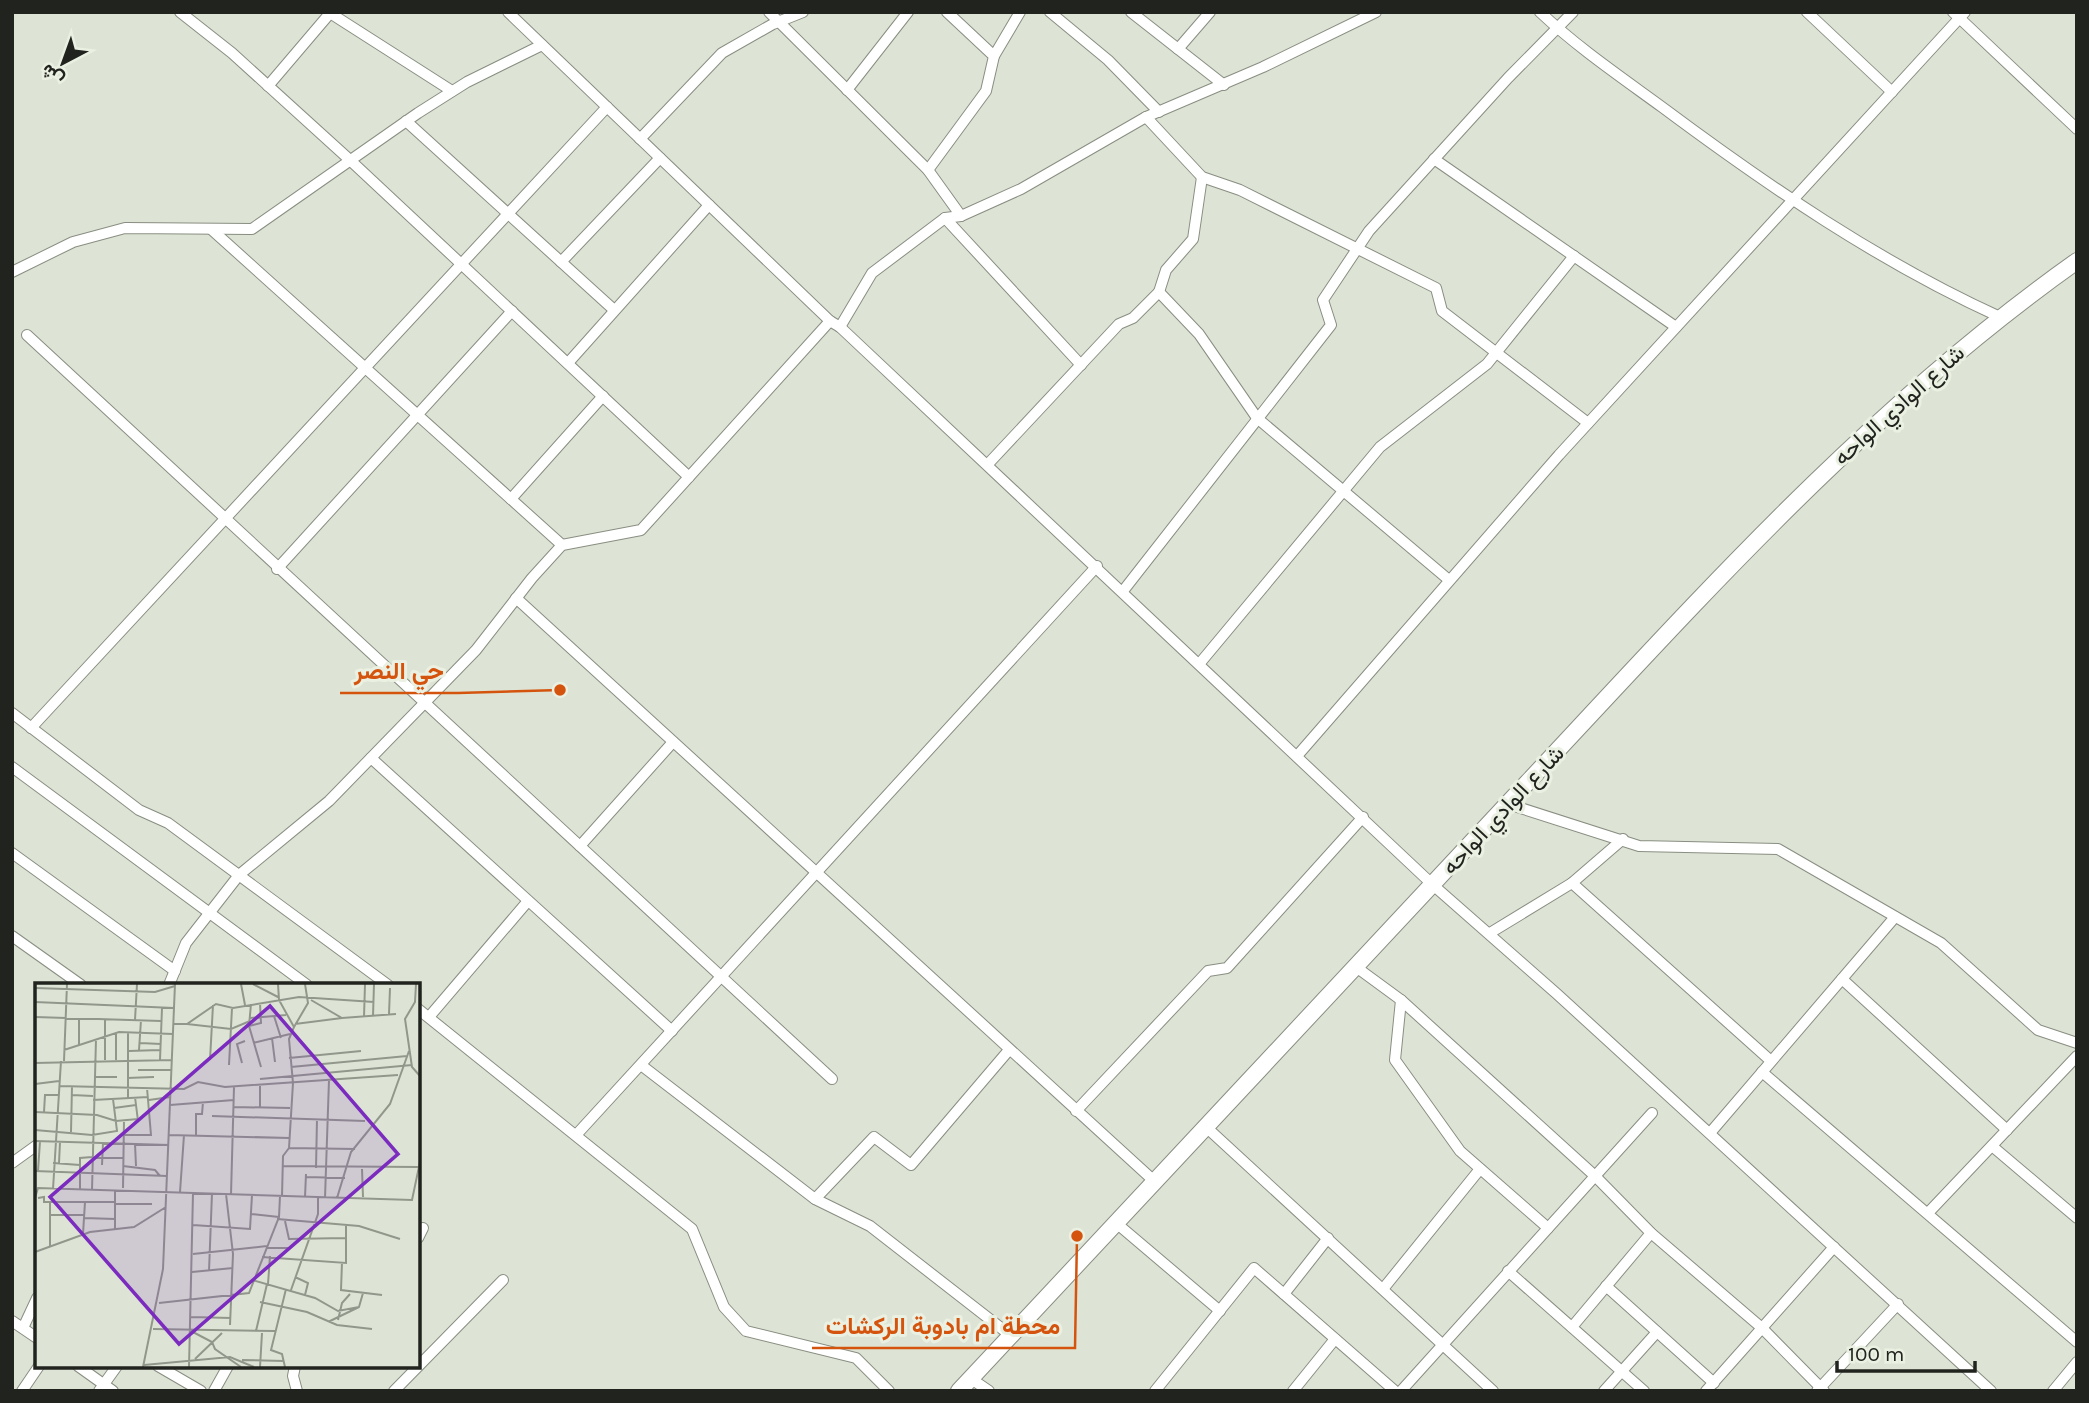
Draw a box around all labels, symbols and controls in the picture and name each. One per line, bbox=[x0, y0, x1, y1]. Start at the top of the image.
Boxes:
north arrow bbox=[28, 28, 98, 98]
text: ش bbox=[37, 59, 68, 91]
street label: شارع الوادي الواحه bbox=[1828, 339, 1973, 475]
callout: حي النصر bbox=[340, 648, 458, 693]
text: حي النصر bbox=[353, 657, 444, 691]
street label: شارع الوادي الواحه bbox=[1436, 740, 1573, 884]
inset map bbox=[35, 983, 420, 1368]
callout: محطة ام بادوبة الركشات bbox=[812, 1303, 1075, 1348]
text: محطة ام بادوبة الركشات bbox=[826, 1312, 1060, 1342]
scale bar bbox=[1837, 1330, 1975, 1374]
text: 100 m bbox=[1848, 1342, 1905, 1366]

